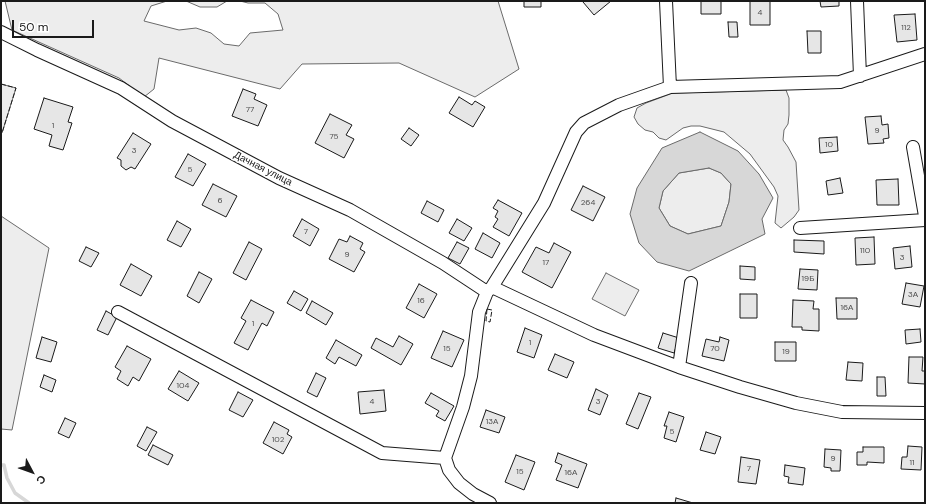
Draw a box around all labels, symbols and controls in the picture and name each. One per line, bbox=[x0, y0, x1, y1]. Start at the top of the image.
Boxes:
house number: 4 bbox=[758, 8, 762, 18]
scale bar bbox=[14, 12, 96, 38]
text: 50 m bbox=[19, 19, 48, 35]
house number: 112 bbox=[901, 23, 911, 33]
house number: 77 bbox=[246, 105, 254, 115]
house number: 1 bbox=[52, 121, 54, 131]
house number: 9 bbox=[874, 126, 880, 136]
house number: 75 bbox=[330, 132, 338, 142]
house number: 10 bbox=[825, 140, 833, 150]
house number: 3 bbox=[132, 146, 136, 156]
street label: Дачная улица bbox=[232, 149, 294, 189]
house number: 5 bbox=[188, 165, 192, 175]
house number: 6 bbox=[217, 196, 223, 206]
house number: 264 bbox=[581, 198, 595, 208]
house number: 7 bbox=[304, 227, 308, 237]
house number: 110 bbox=[860, 246, 870, 256]
house number: 9 bbox=[344, 250, 350, 260]
house number: 3 bbox=[900, 253, 904, 263]
house number: 17 bbox=[543, 258, 549, 268]
house number: 19Б bbox=[802, 274, 814, 284]
house number: 3А bbox=[908, 290, 918, 300]
house number: 16 bbox=[417, 296, 425, 306]
house number: 16А bbox=[841, 303, 853, 313]
house number: 1 bbox=[252, 319, 254, 329]
house number: 1 bbox=[529, 338, 531, 348]
house number: 15 bbox=[443, 344, 451, 354]
house number: 70 bbox=[710, 344, 720, 354]
house number: 19 bbox=[782, 347, 790, 357]
house number: 104 bbox=[177, 381, 189, 391]
house number: 4 bbox=[370, 397, 374, 407]
house number: 3 bbox=[596, 397, 600, 407]
house number: 13А bbox=[486, 417, 498, 427]
house number: 5 bbox=[670, 427, 674, 437]
house number: 102 bbox=[272, 435, 284, 445]
north arrow bbox=[12, 452, 52, 492]
house number: 9 bbox=[830, 454, 836, 464]
house number: 11 bbox=[910, 458, 914, 468]
house number: 7 bbox=[747, 464, 751, 474]
house number: 15 bbox=[516, 467, 524, 477]
house number: 16А bbox=[565, 468, 577, 478]
text: С bbox=[33, 472, 49, 487]

